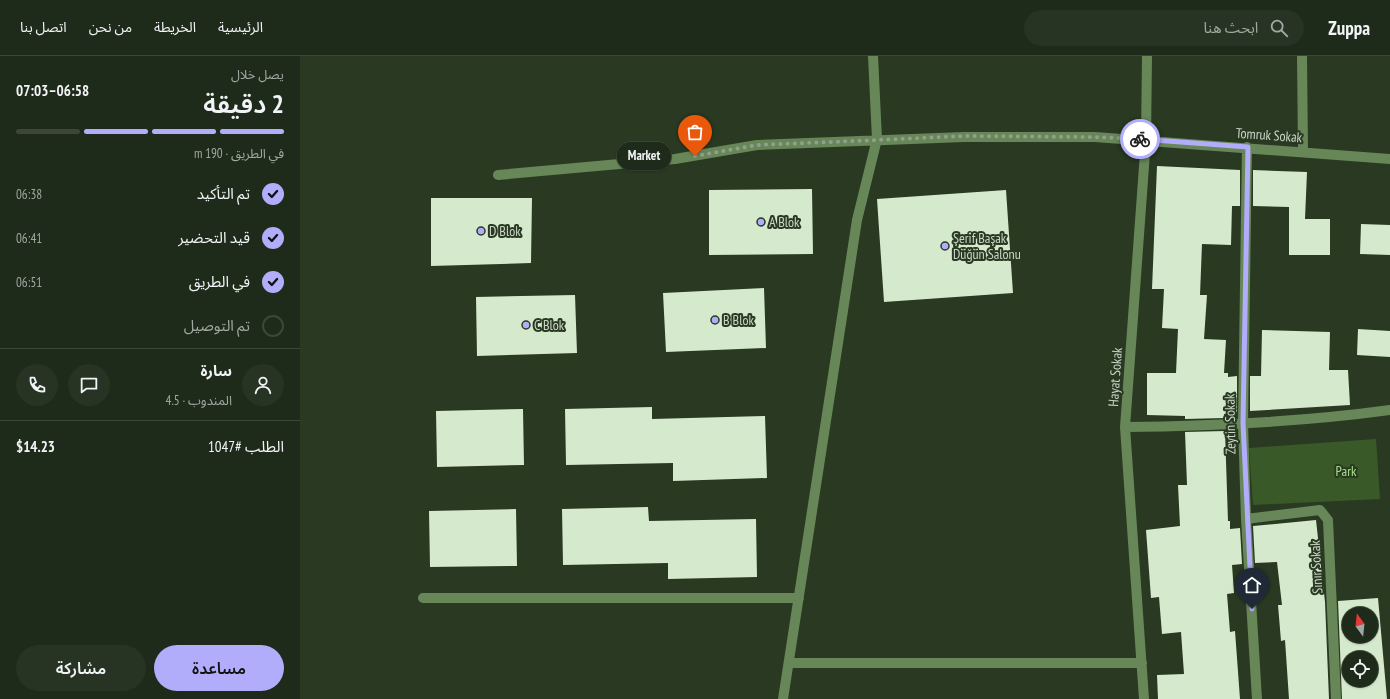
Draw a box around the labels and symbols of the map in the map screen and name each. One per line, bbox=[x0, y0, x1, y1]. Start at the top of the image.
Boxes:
pin bbox=[678, 115, 712, 156]
courier bbox=[1120, 119, 1160, 159]
street label: Tomruk Sokak bbox=[1235, 124, 1303, 146]
callout: Market bbox=[617, 142, 671, 170]
place label: A Blok bbox=[769, 213, 800, 231]
marker: A Blok bbox=[756, 217, 766, 227]
place label: D Blok bbox=[489, 222, 521, 240]
marker: D Blok bbox=[476, 226, 486, 236]
place label: Şerif Başak Düğün Salonu bbox=[953, 229, 1021, 263]
marker: Şerif Başak Düğün Salonu bbox=[940, 241, 950, 251]
place label: B Blok bbox=[723, 311, 754, 329]
marker: B Blok bbox=[710, 315, 720, 325]
place label: C Blok bbox=[534, 316, 565, 334]
marker: C Blok bbox=[521, 320, 531, 330]
street label: Hayat Sokak bbox=[1104, 346, 1126, 407]
street label: Zeytin Sokak bbox=[1220, 393, 1240, 455]
park label: Park bbox=[1336, 462, 1357, 480]
street label: Sınır Sokak bbox=[1306, 539, 1326, 594]
pin bbox=[1235, 568, 1269, 609]
north arrow bbox=[1342, 607, 1378, 643]

